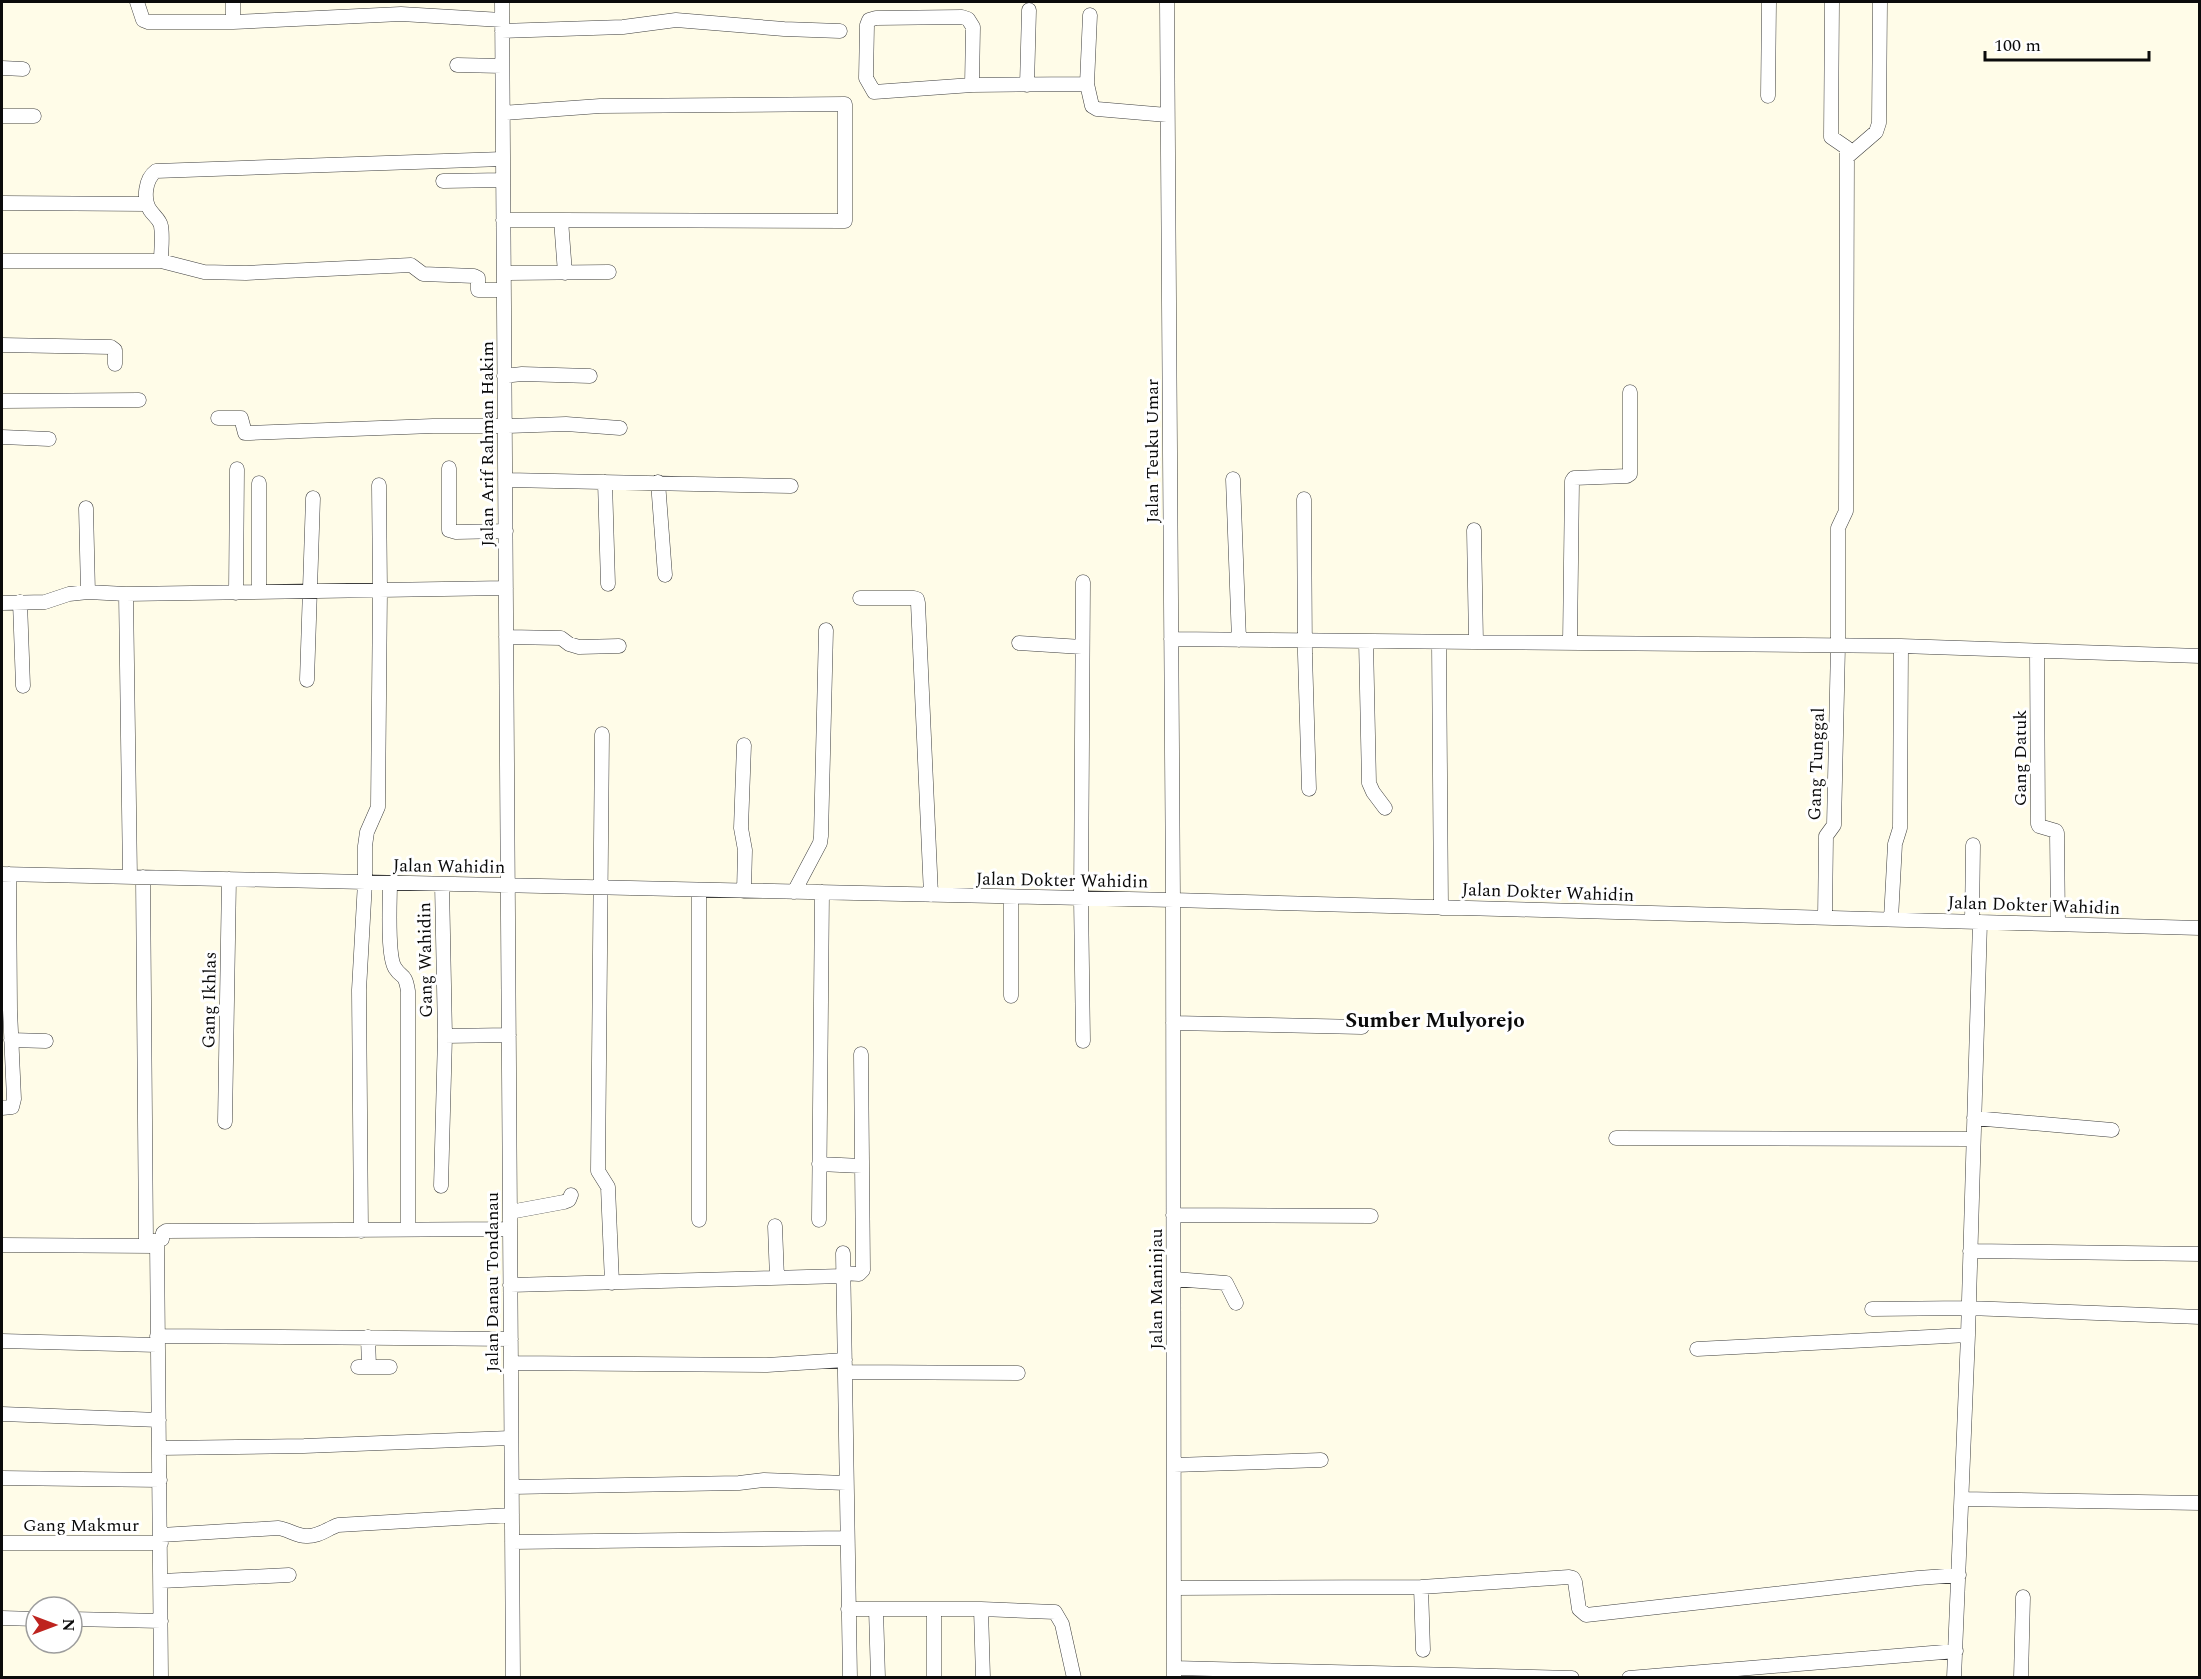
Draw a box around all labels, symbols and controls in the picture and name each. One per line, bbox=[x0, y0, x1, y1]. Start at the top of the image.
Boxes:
scale bar bbox=[1985, 24, 2148, 62]
text: 100 m bbox=[1994, 32, 2041, 59]
street label: Jalan Arif Rahman Hakim bbox=[474, 341, 501, 547]
street label: Jalan Teuku Umar bbox=[1139, 379, 1166, 523]
street label: Gang Tunggal bbox=[1801, 707, 1832, 821]
street label: Gang Datuk bbox=[2007, 710, 2034, 806]
street label: Jalan Wahidin bbox=[393, 852, 505, 881]
street label: Jalan Dokter Wahidin bbox=[975, 865, 1148, 896]
street label: Jalan Dokter Wahidin bbox=[1461, 876, 1635, 909]
street label: Jalan Dokter Wahidin bbox=[1947, 889, 2121, 922]
street label: Gang Wahidin bbox=[411, 902, 440, 1018]
street label: Gang Ikhlas bbox=[195, 951, 224, 1049]
district label: Sumber Mulyorejo bbox=[1345, 1005, 1525, 1037]
street label: Jalan Danau Tondanau bbox=[479, 1192, 506, 1372]
street label: Jalan Maninjau bbox=[1143, 1228, 1170, 1350]
street label: Gang Makmur bbox=[23, 1512, 139, 1539]
north arrow bbox=[24, 1595, 84, 1655]
text: N bbox=[56, 1618, 80, 1632]

